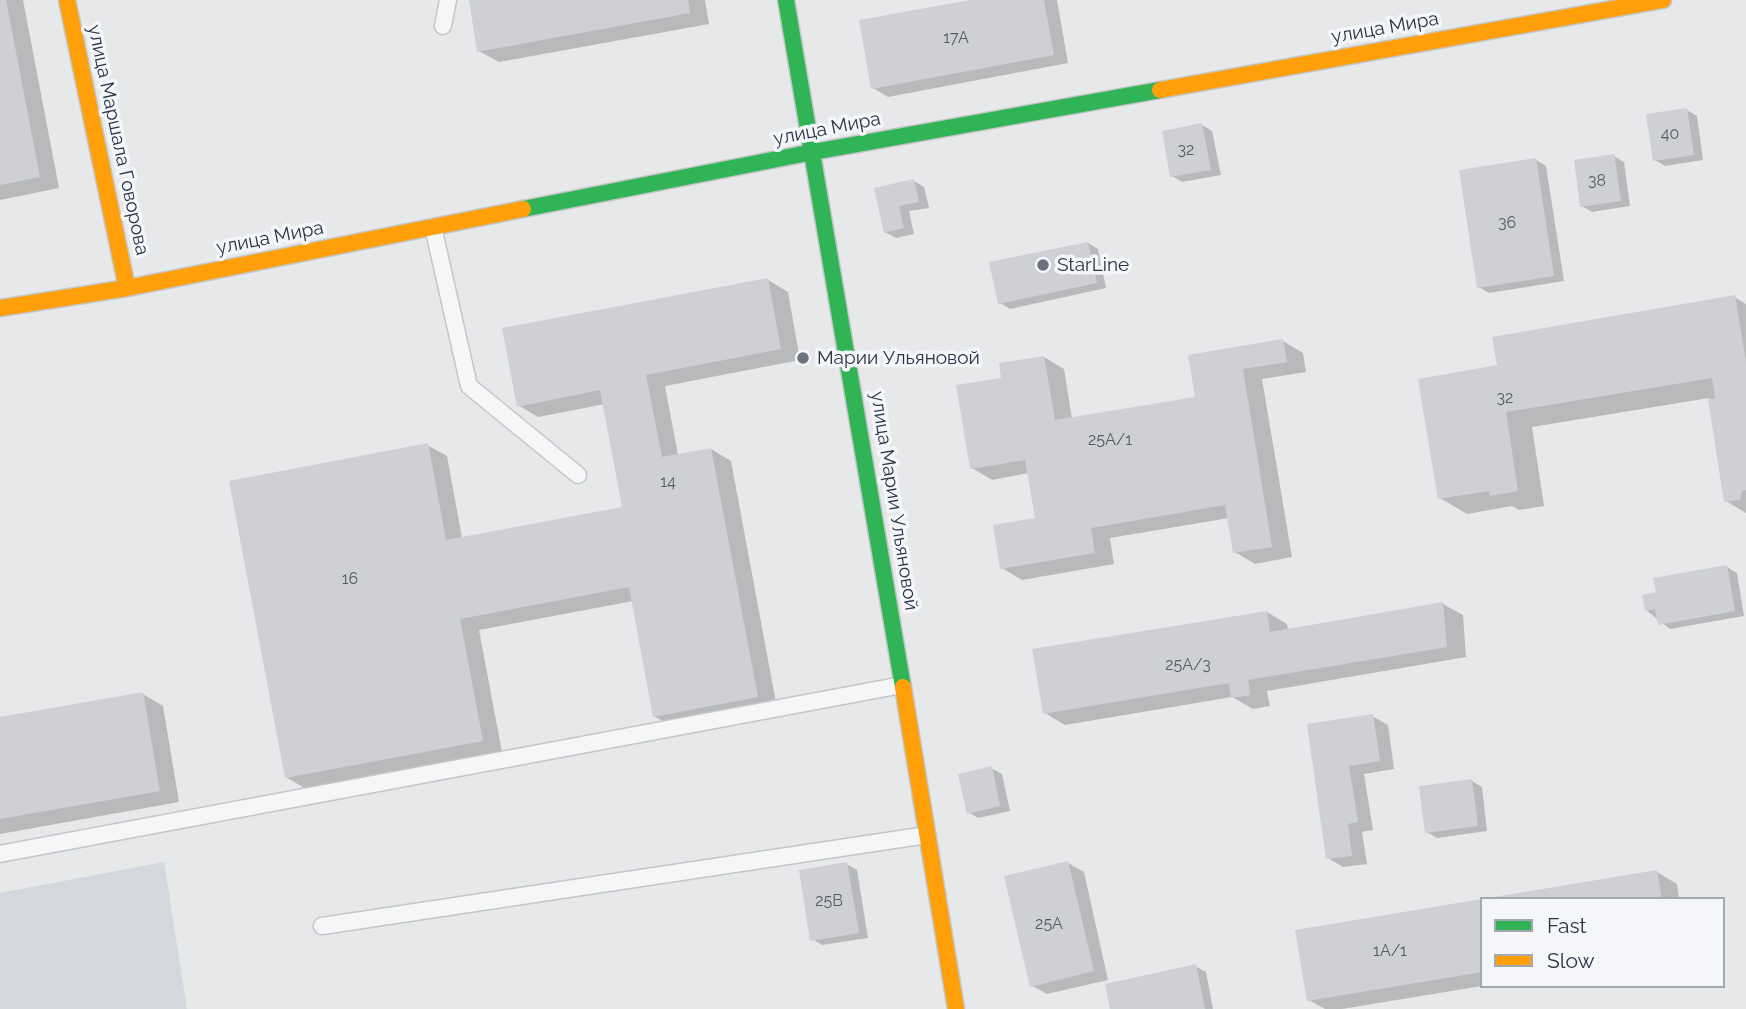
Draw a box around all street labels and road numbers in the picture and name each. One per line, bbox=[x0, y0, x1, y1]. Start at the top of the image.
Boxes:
street label: улица Мира bbox=[1330, 7, 1440, 49]
street label: улица Маршала Говорова bbox=[82, 23, 154, 257]
street label: улица Мира bbox=[772, 107, 882, 151]
street label: улица Мира bbox=[215, 216, 325, 260]
street label: улица Марии Ульяновой bbox=[865, 390, 923, 612]

